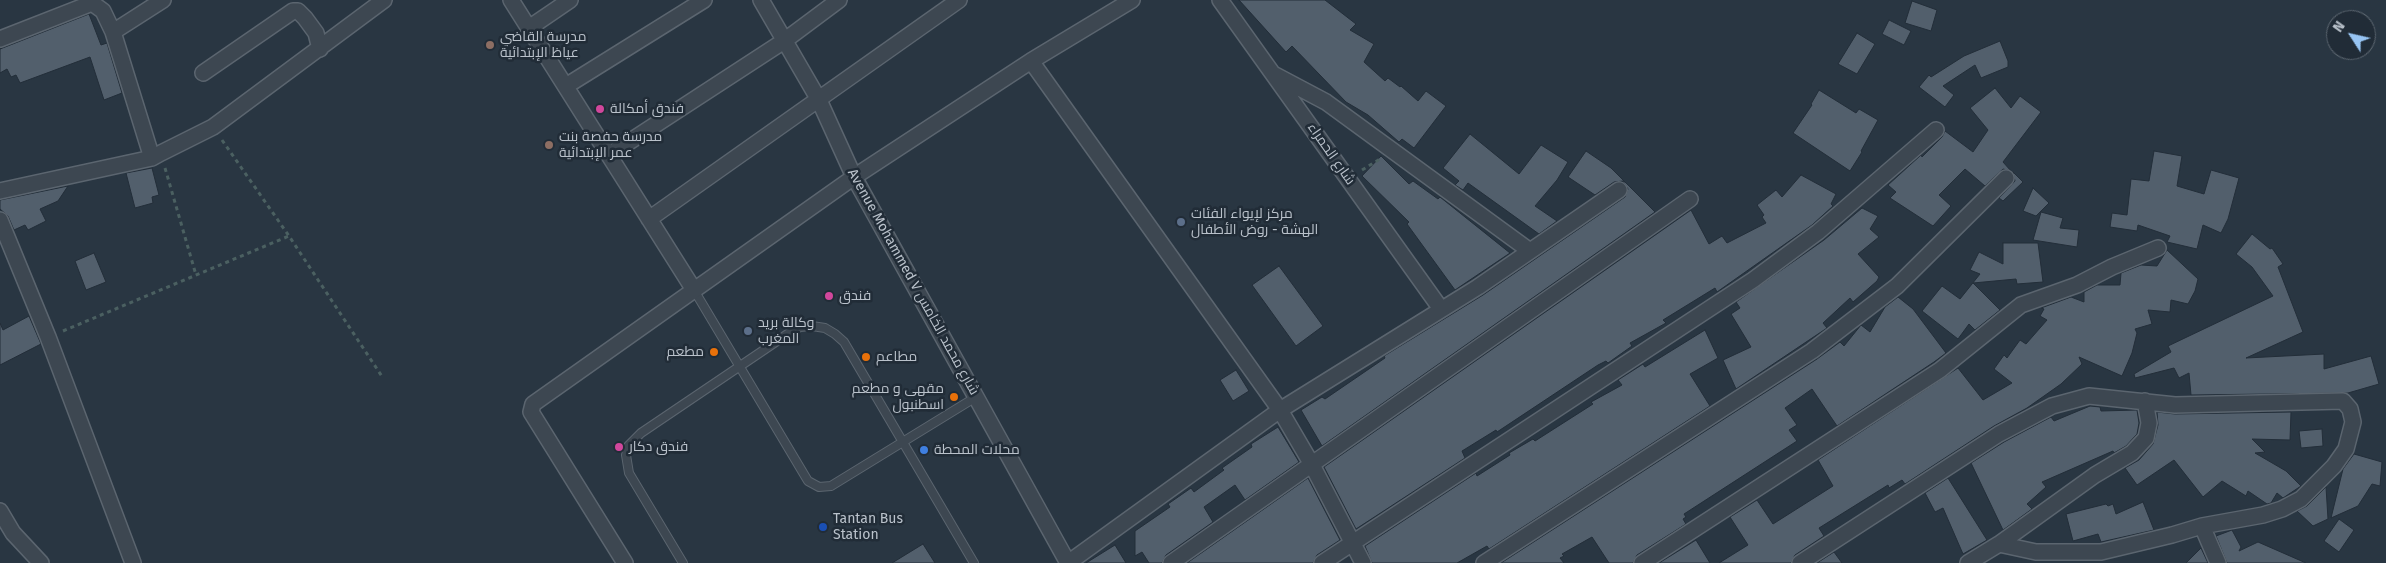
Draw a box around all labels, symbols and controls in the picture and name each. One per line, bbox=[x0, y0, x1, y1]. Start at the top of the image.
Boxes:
north arrow bbox=[2326, 10, 2376, 60]
text: N bbox=[2329, 18, 2349, 35]
place label: مدرسة القاضي عياظ الإبتدائية bbox=[500, 29, 586, 62]
marker: مدرسة القاضي عياظ الإبتدائية bbox=[484, 39, 496, 51]
place label: فندق أمكالة bbox=[610, 101, 684, 117]
marker: فندق أمكالة bbox=[594, 103, 606, 115]
street label: شارع الحمراء bbox=[1303, 120, 1359, 188]
place label: مدرسة حفصة بنت عمر الإبتدائية bbox=[559, 129, 662, 162]
marker: مدرسة حفصة بنت عمر الإبتدائية bbox=[543, 139, 555, 151]
street label: Avenue Mohammed V شارع محمد الخامس bbox=[844, 166, 982, 398]
place label: مركز لإيواء الفئات الهشة - روض الأطفال bbox=[1191, 206, 1318, 238]
marker: مركز لإيواء الفئات الهشة - روض الأطفال bbox=[1175, 216, 1187, 228]
place label: فندق bbox=[839, 288, 871, 304]
marker: فندق bbox=[823, 290, 835, 302]
place label: وكالة بريد المغرب bbox=[758, 315, 814, 348]
marker: وكالة بريد المغرب bbox=[742, 325, 754, 337]
place label: مطعم bbox=[666, 344, 704, 360]
marker: مطعم bbox=[708, 346, 720, 358]
place label: مطاعم bbox=[876, 349, 917, 365]
marker: مطاعم bbox=[860, 351, 872, 363]
place label: مقهى و مطعم اسطنبول bbox=[852, 381, 944, 414]
marker: مقهى و مطعم اسطنبول bbox=[948, 391, 960, 403]
place label: فندق دكار bbox=[629, 439, 688, 455]
marker: فندق دكار bbox=[613, 441, 625, 453]
place label: محلات المحطة bbox=[934, 442, 1020, 458]
marker: محلات المحطة bbox=[918, 444, 930, 456]
place label: Tantan Bus Station bbox=[833, 511, 903, 544]
marker: Tantan Bus Station bbox=[817, 521, 829, 533]

